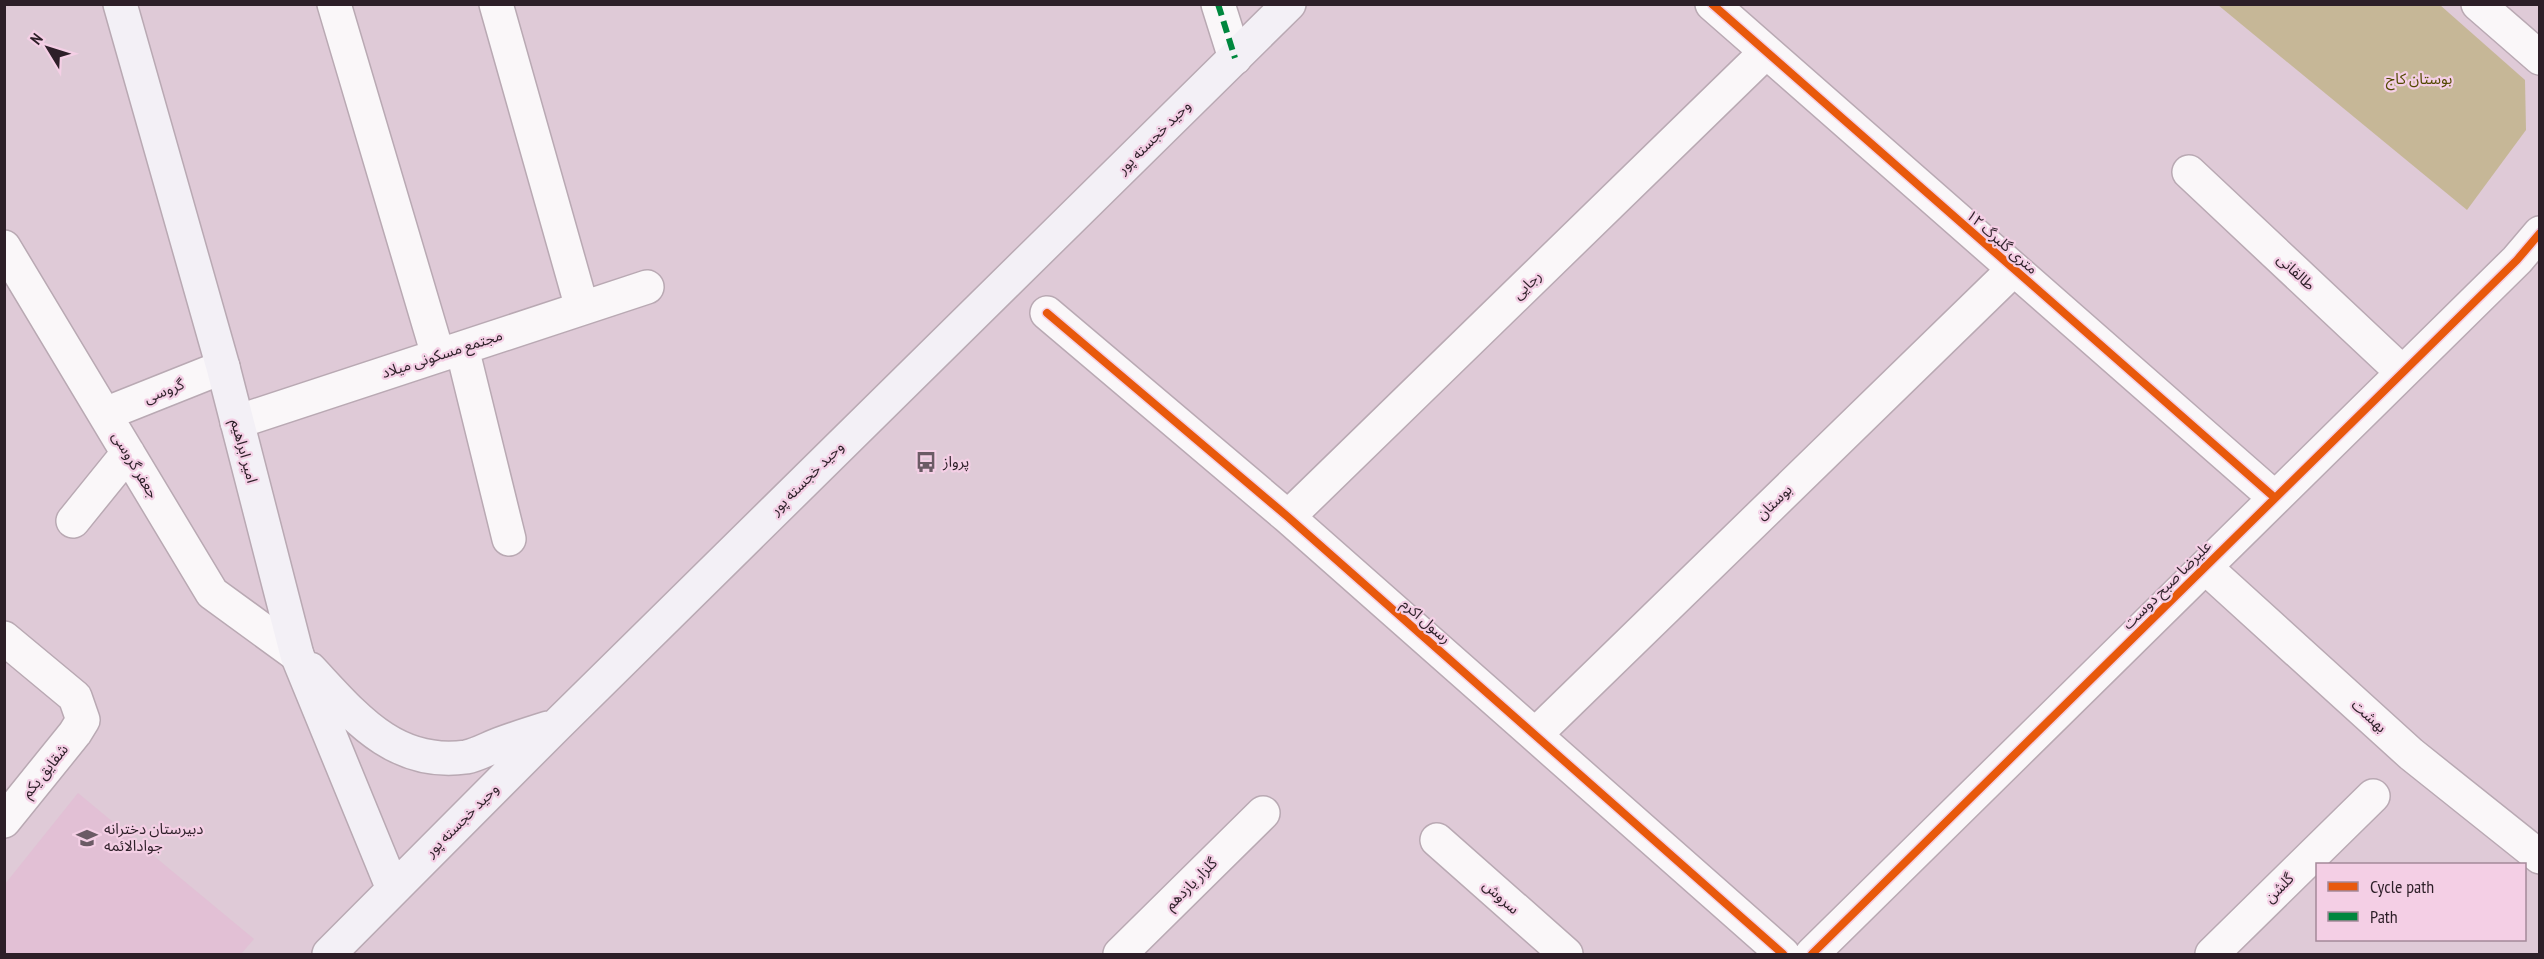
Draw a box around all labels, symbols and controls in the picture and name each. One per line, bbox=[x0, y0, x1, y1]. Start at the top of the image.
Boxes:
north arrow bbox=[18, 18, 78, 78]
text: N bbox=[26, 29, 47, 48]
park label: بوستان کاج bbox=[2386, 69, 2452, 91]
street label: وحید خجسته پور bbox=[1112, 96, 1195, 179]
street label: ۱۲ متری گلبرگ bbox=[1963, 205, 2042, 278]
street label: طالقانی bbox=[2273, 249, 2319, 294]
street label: رجایی bbox=[1508, 266, 1545, 303]
street label: مجتمع مسکونی میلاد bbox=[379, 325, 506, 385]
street label: گروسی bbox=[141, 374, 187, 407]
street label: امیر ابراهیم bbox=[225, 417, 262, 486]
street label: جعفر گروسی bbox=[108, 428, 163, 502]
street label: وحید خجسته پور bbox=[765, 437, 848, 520]
bus stop icon: پرواز bbox=[914, 450, 938, 474]
place label: پرواز bbox=[942, 452, 969, 472]
street label: بوستان bbox=[1752, 480, 1796, 523]
street label: علیرضا صبح دوست bbox=[2118, 536, 2217, 635]
street label: رسول اکرم bbox=[1396, 594, 1455, 649]
street label: بهشت bbox=[2348, 695, 2391, 736]
street label: شقایق یکم bbox=[17, 740, 74, 803]
street label: وحید خجسته پور bbox=[420, 779, 503, 862]
place label: دبیرستان دخترانه جوادالائمه bbox=[104, 819, 204, 855]
school or university icon: دبیرستان دخترانه جوادالائمه bbox=[75, 826, 99, 850]
street label: گلزار یازدهم bbox=[1160, 853, 1223, 915]
legend bbox=[2316, 863, 2526, 941]
street label: گلشن bbox=[2260, 868, 2298, 907]
street label: سروش bbox=[1479, 875, 1524, 918]
text: Cycle path bbox=[2370, 875, 2434, 898]
text: Path bbox=[2370, 905, 2398, 928]

